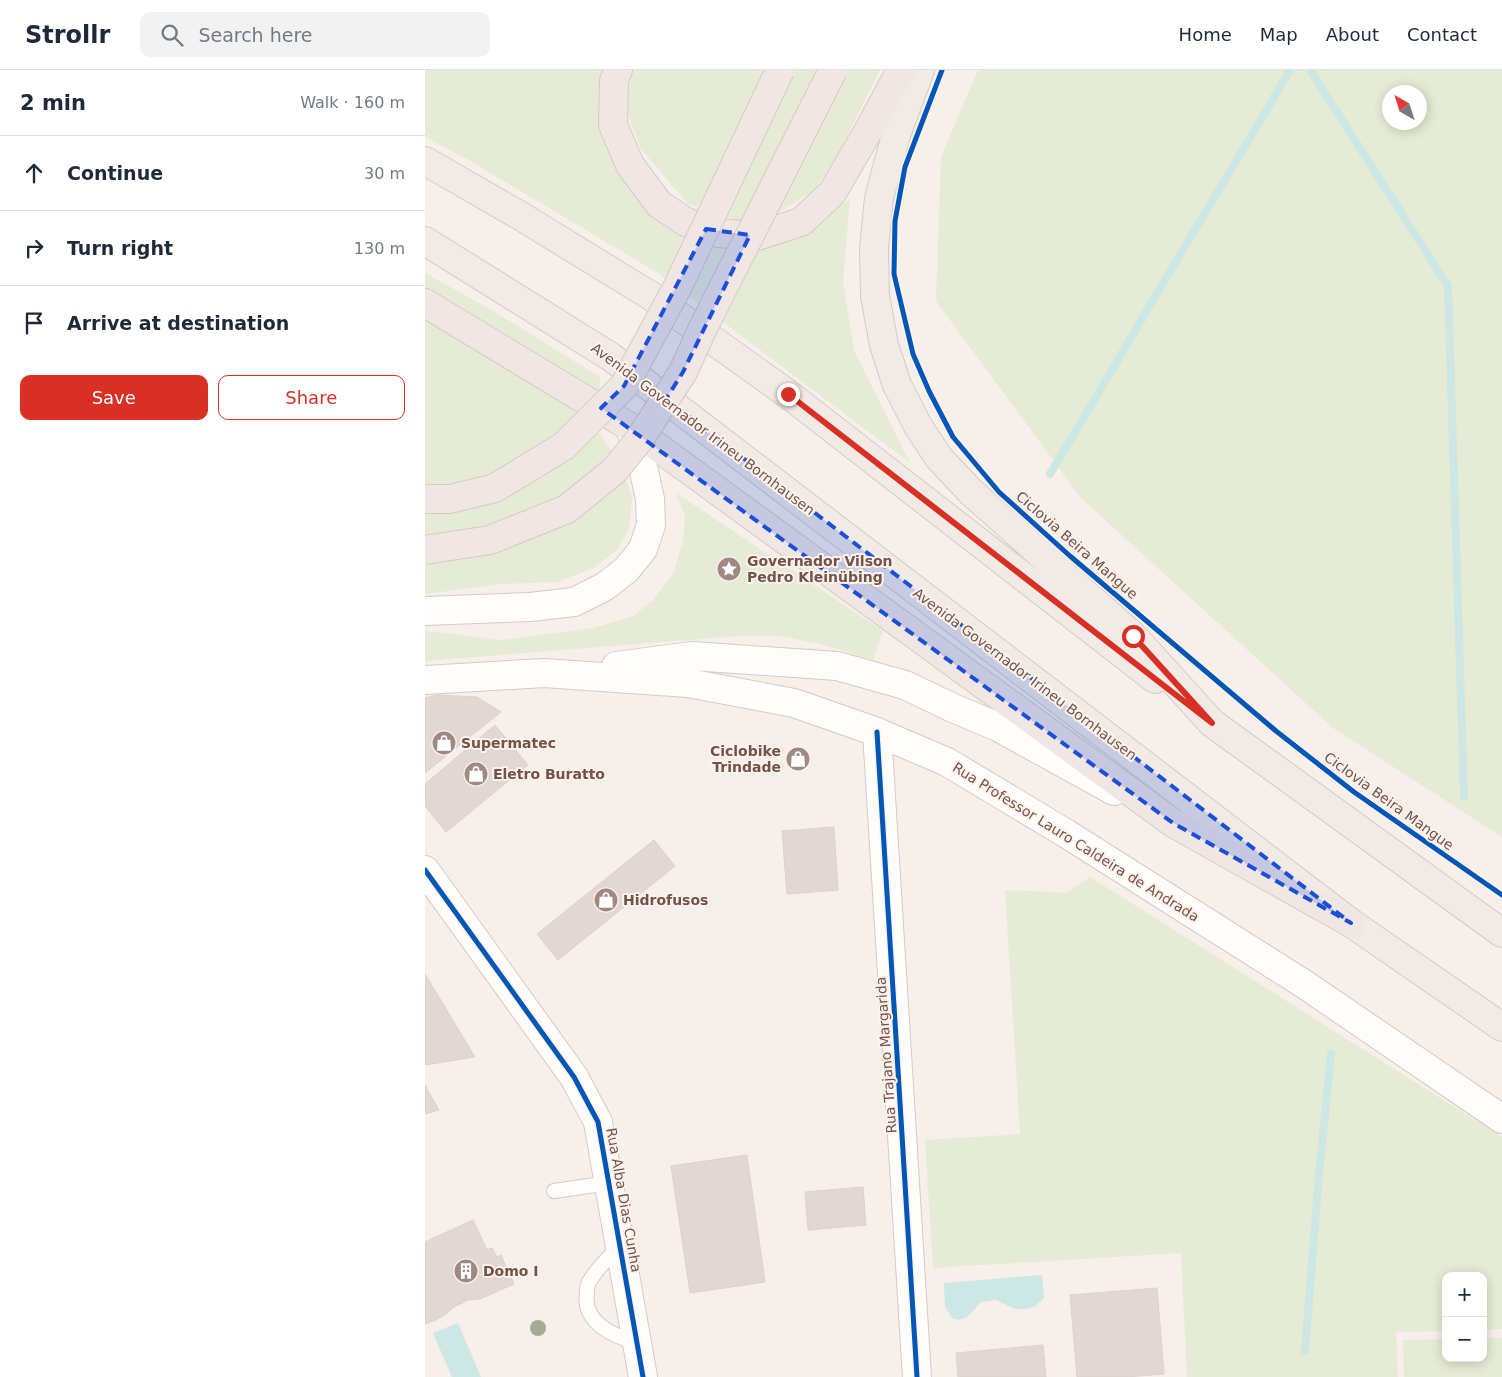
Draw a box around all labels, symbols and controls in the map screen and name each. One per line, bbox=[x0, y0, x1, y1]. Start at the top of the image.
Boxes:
search box bbox=[140, 12, 490, 57]
text: Strollr bbox=[25, 21, 110, 49]
icon: search bbox=[158, 21, 186, 49]
text: Search here bbox=[198, 24, 313, 46]
text: Home bbox=[1179, 24, 1232, 45]
text: Map bbox=[1260, 24, 1298, 45]
text: About bbox=[1326, 24, 1379, 45]
text: Contact bbox=[1407, 24, 1477, 45]
north arrow bbox=[1382, 85, 1427, 130]
text: 2 min bbox=[20, 91, 86, 115]
text: Walk · 160 m bbox=[300, 93, 405, 112]
icon: ahead bbox=[20, 159, 48, 187]
text: Continue bbox=[67, 162, 163, 184]
text: 30 m bbox=[364, 164, 405, 183]
icon: right bbox=[20, 234, 48, 262]
text: Turn right bbox=[67, 237, 173, 259]
text: 130 m bbox=[354, 239, 405, 258]
icon: arrive bbox=[20, 309, 48, 337]
text: Arrive at destination bbox=[67, 312, 289, 334]
street label: Avenida Governador Irineu Bornhausen bbox=[588, 340, 818, 518]
button: Save bbox=[20, 375, 208, 420]
button: Share bbox=[218, 375, 405, 420]
route end bbox=[777, 383, 800, 406]
street label: Ciclovia Beira Mangue bbox=[1013, 488, 1141, 602]
place label: Governador Vilson Pedro Kleinübing bbox=[747, 553, 893, 585]
place icon: Governador Vilson Pedro Kleinübing bbox=[716, 556, 742, 582]
street label: Avenida Governador Irineu Bornhausen bbox=[910, 585, 1140, 763]
route start bbox=[1122, 625, 1145, 648]
shop icon: Supermatec bbox=[431, 730, 457, 756]
place label: Supermatec bbox=[461, 735, 556, 751]
place label: Ciclobike Trindade bbox=[710, 743, 781, 775]
shop icon: Ciclobike Trindade bbox=[785, 746, 811, 772]
street label: Ciclovia Beira Mangue bbox=[1321, 749, 1457, 853]
street label: Rua Professor Lauro Caldeira de Andrada bbox=[950, 759, 1202, 925]
shop icon: Eletro Buratto bbox=[463, 761, 489, 787]
place label: Eletro Buratto bbox=[493, 766, 605, 782]
shop icon: Hidrofusos bbox=[593, 887, 619, 913]
place label: Hidrofusos bbox=[623, 892, 708, 908]
street label: Rua Trajano Margarida bbox=[873, 976, 899, 1134]
street label: Rua Alba Dias Cunha bbox=[603, 1127, 645, 1273]
building icon: Domo I bbox=[453, 1258, 479, 1284]
place label: Domo I bbox=[483, 1263, 539, 1279]
map controls bbox=[1442, 1272, 1487, 1362]
button: + bbox=[1442, 1272, 1487, 1317]
button: − bbox=[1442, 1317, 1487, 1362]

